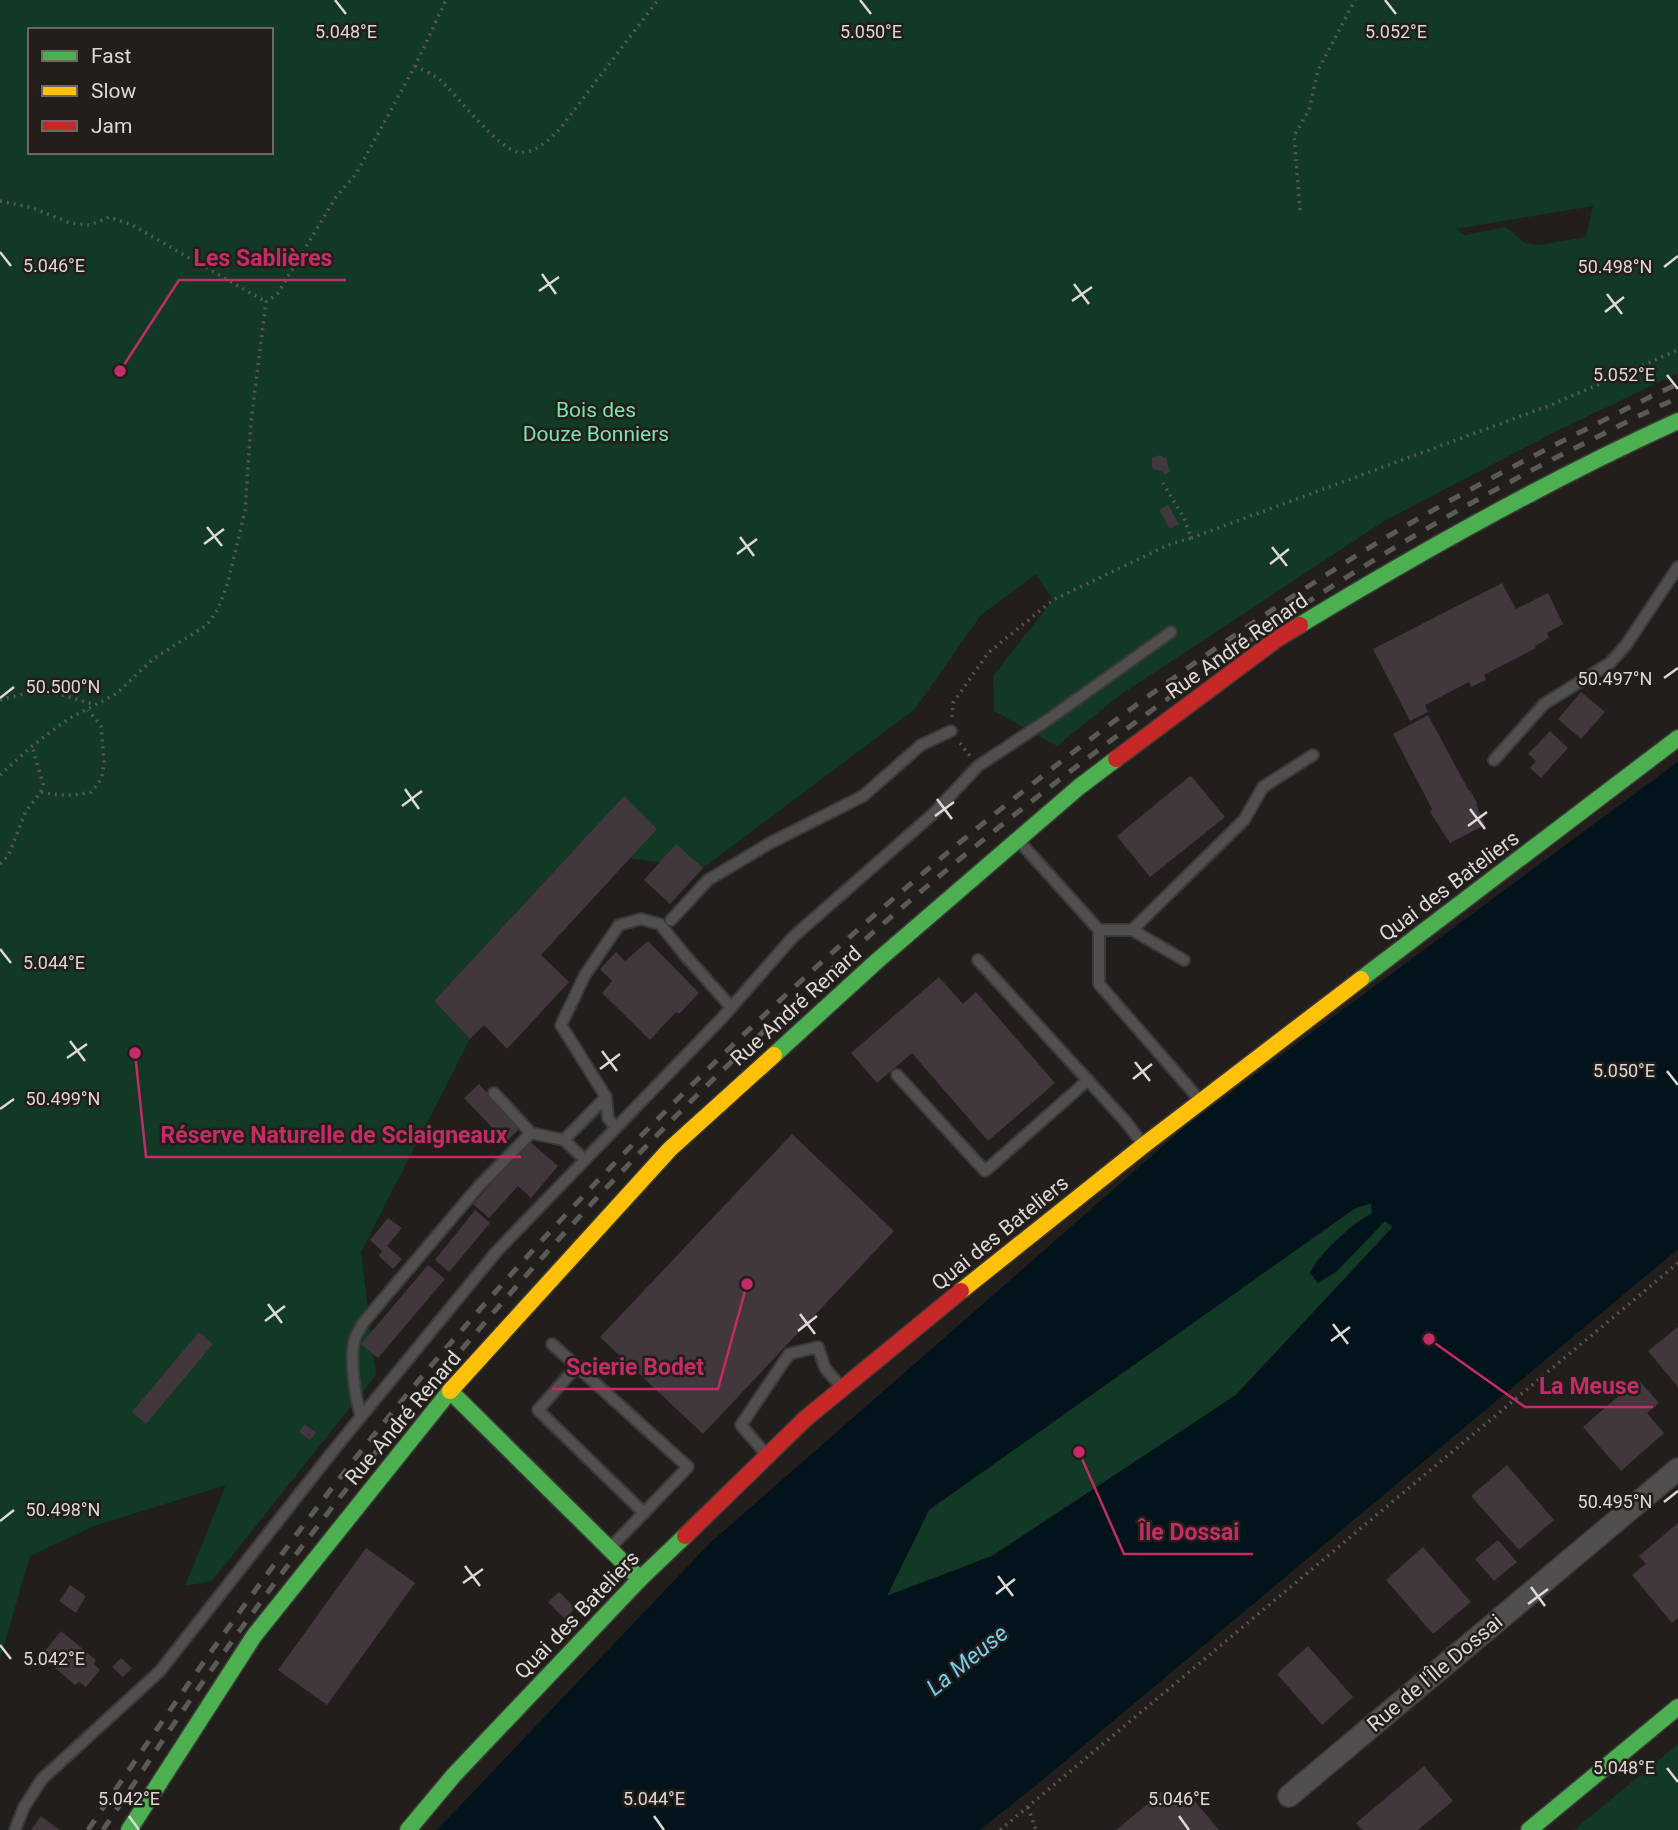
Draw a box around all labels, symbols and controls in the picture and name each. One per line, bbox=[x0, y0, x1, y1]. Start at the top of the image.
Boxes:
text: 5.048°E bbox=[315, 21, 377, 42]
text: 5.050°E bbox=[840, 21, 902, 42]
text: 5.052°E bbox=[1365, 21, 1427, 42]
legend bbox=[28, 28, 273, 154]
text: Fast bbox=[91, 44, 132, 68]
text: Slow bbox=[91, 79, 137, 103]
text: Jam bbox=[91, 114, 132, 138]
callout: Les Sablières bbox=[179, 236, 346, 280]
text: Les Sablières bbox=[194, 245, 332, 272]
text: 5.046°E bbox=[23, 255, 85, 276]
text: 50.498°N bbox=[1578, 256, 1652, 277]
text: 5.052°E bbox=[1593, 364, 1655, 385]
park label: Bois des Douze Bonniers bbox=[523, 398, 669, 446]
street label: Rue André Renard bbox=[1162, 588, 1312, 704]
text: 50.497°N bbox=[1578, 668, 1652, 689]
text: 50.500°N bbox=[26, 676, 100, 697]
street label: Quai des Bateliers bbox=[1374, 826, 1524, 946]
street label: Rue André Renard bbox=[726, 941, 866, 1071]
text: 5.044°E bbox=[23, 952, 85, 973]
text: 5.050°E bbox=[1593, 1060, 1655, 1081]
text: 50.499°N bbox=[26, 1088, 100, 1109]
callout: Réserve Naturelle de Sclaigneaux bbox=[146, 1113, 521, 1157]
text: Réserve Naturelle de Sclaigneaux bbox=[161, 1122, 508, 1149]
street label: Quai des Bateliers bbox=[927, 1171, 1073, 1295]
callout: Scierie Bodet bbox=[552, 1345, 718, 1389]
street label: Rue André Renard bbox=[340, 1346, 466, 1490]
text: Scierie Bodet bbox=[566, 1354, 704, 1381]
callout: La Meuse bbox=[1525, 1363, 1653, 1407]
text: La Meuse bbox=[1539, 1373, 1639, 1400]
text: 50.495°N bbox=[1578, 1491, 1652, 1512]
text: 50.498°N bbox=[26, 1499, 100, 1520]
callout: Île Dossai bbox=[1124, 1510, 1253, 1554]
text: Île Dossai bbox=[1138, 1518, 1239, 1546]
street label: Quai des Bateliers bbox=[510, 1546, 644, 1684]
street label: Rue de l'Île Dossai bbox=[1363, 1610, 1507, 1736]
water label: La Meuse bbox=[921, 1619, 1014, 1701]
text: 5.042°E bbox=[23, 1648, 85, 1669]
text: 5.048°E bbox=[1593, 1757, 1655, 1778]
text: 5.042°E bbox=[98, 1788, 160, 1809]
text: 5.044°E bbox=[623, 1788, 685, 1809]
text: 5.046°E bbox=[1148, 1788, 1210, 1809]

